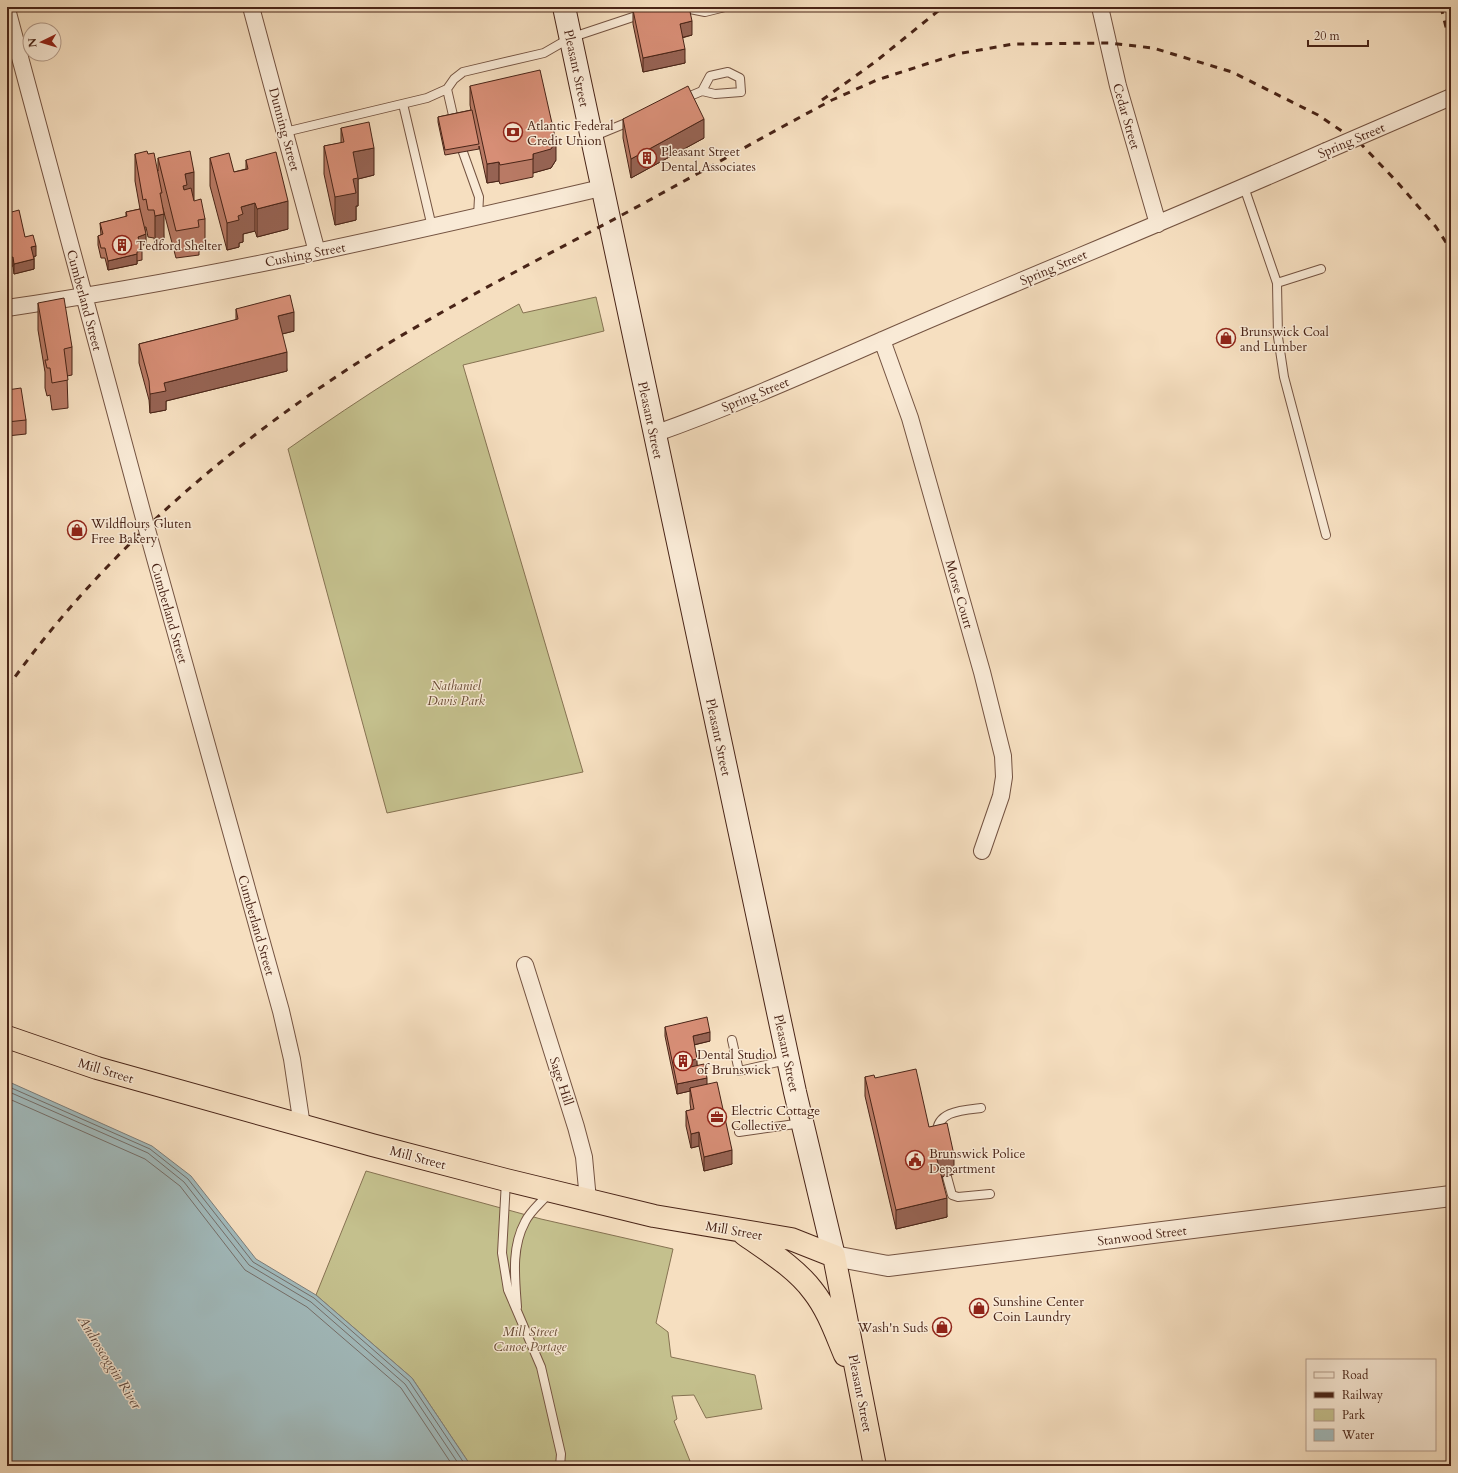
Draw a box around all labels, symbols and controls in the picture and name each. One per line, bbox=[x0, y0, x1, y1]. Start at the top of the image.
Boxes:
north arrow bbox=[22, 22, 62, 62]
scale bar bbox=[1308, 22, 1368, 48]
street label: Pleasant Street bbox=[559, 28, 593, 109]
text: 20 m bbox=[1314, 28, 1341, 44]
text: N bbox=[25, 37, 40, 48]
street label: Cedar Street bbox=[1108, 81, 1144, 151]
street label: Dunning Street bbox=[264, 86, 304, 173]
place label: Atlantic Federal Credit Union bbox=[527, 117, 614, 150]
street label: Spring Street bbox=[1315, 119, 1388, 163]
bank icon: Atlantic Federal Credit Union bbox=[502, 121, 524, 143]
place label: Pleasant Street Dental Associates bbox=[661, 143, 756, 176]
building icon: Pleasant Street Dental Associates bbox=[636, 147, 658, 169]
building icon: Tedford Shelter bbox=[111, 234, 133, 256]
place label: Tedford Shelter bbox=[136, 237, 222, 255]
street label: Cushing Street bbox=[263, 238, 347, 272]
street label: Spring Street bbox=[1017, 246, 1090, 290]
street label: Cumberland Street bbox=[62, 248, 106, 353]
place label: Brunswick Coal and Lumber bbox=[1240, 323, 1329, 356]
shop icon: Brunswick Coal and Lumber bbox=[1215, 327, 1237, 349]
street label: Spring Street bbox=[719, 373, 792, 417]
street label: Pleasant Street bbox=[633, 380, 667, 461]
place label: Wildflours Gluten Free Bakery bbox=[90, 515, 192, 548]
shop icon: Wildflours Gluten Free Bakery bbox=[66, 519, 88, 541]
street label: Morse Court bbox=[941, 558, 977, 631]
street label: Cumberland Street bbox=[146, 561, 192, 666]
park label: Nathaniel Davis Park bbox=[427, 677, 485, 710]
street label: Pleasant Street bbox=[701, 697, 735, 778]
street label: Cumberland Street bbox=[233, 873, 279, 978]
street label: Pleasant Street bbox=[769, 1013, 803, 1094]
place label: Dental Studio of Brunswick bbox=[697, 1046, 773, 1079]
building icon: Dental Studio of Brunswick bbox=[672, 1050, 694, 1072]
street label: Mill Street bbox=[76, 1054, 136, 1088]
street label: Sage Hill bbox=[545, 1055, 578, 1109]
place label: Electric Cottage Collective bbox=[731, 1102, 820, 1135]
office icon: Electric Cottage Collective bbox=[706, 1106, 728, 1128]
street label: Mill Street bbox=[388, 1142, 448, 1174]
place label: Brunswick Police Department bbox=[929, 1145, 1026, 1178]
public building icon: Brunswick Police Department bbox=[904, 1149, 926, 1171]
street label: Mill Street bbox=[704, 1217, 764, 1245]
street label: Stanwood Street bbox=[1096, 1222, 1188, 1250]
place label: Sunshine Center Coin Laundry bbox=[993, 1293, 1084, 1326]
shop icon: Sunshine Center Coin Laundry bbox=[968, 1297, 990, 1319]
water label: Androscoggin River bbox=[73, 1311, 146, 1413]
shop icon: Wash'n Suds bbox=[931, 1316, 953, 1338]
place label: Wash'n Suds bbox=[857, 1319, 928, 1337]
park label: Mill Street Canoe Portage bbox=[493, 1323, 568, 1356]
street label: Pleasant Street bbox=[844, 1353, 876, 1434]
legend bbox=[1306, 1359, 1436, 1451]
text: Road bbox=[1342, 1367, 1369, 1383]
text: Railway bbox=[1342, 1387, 1384, 1403]
text: Park bbox=[1342, 1407, 1366, 1423]
text: Water bbox=[1341, 1427, 1375, 1443]

